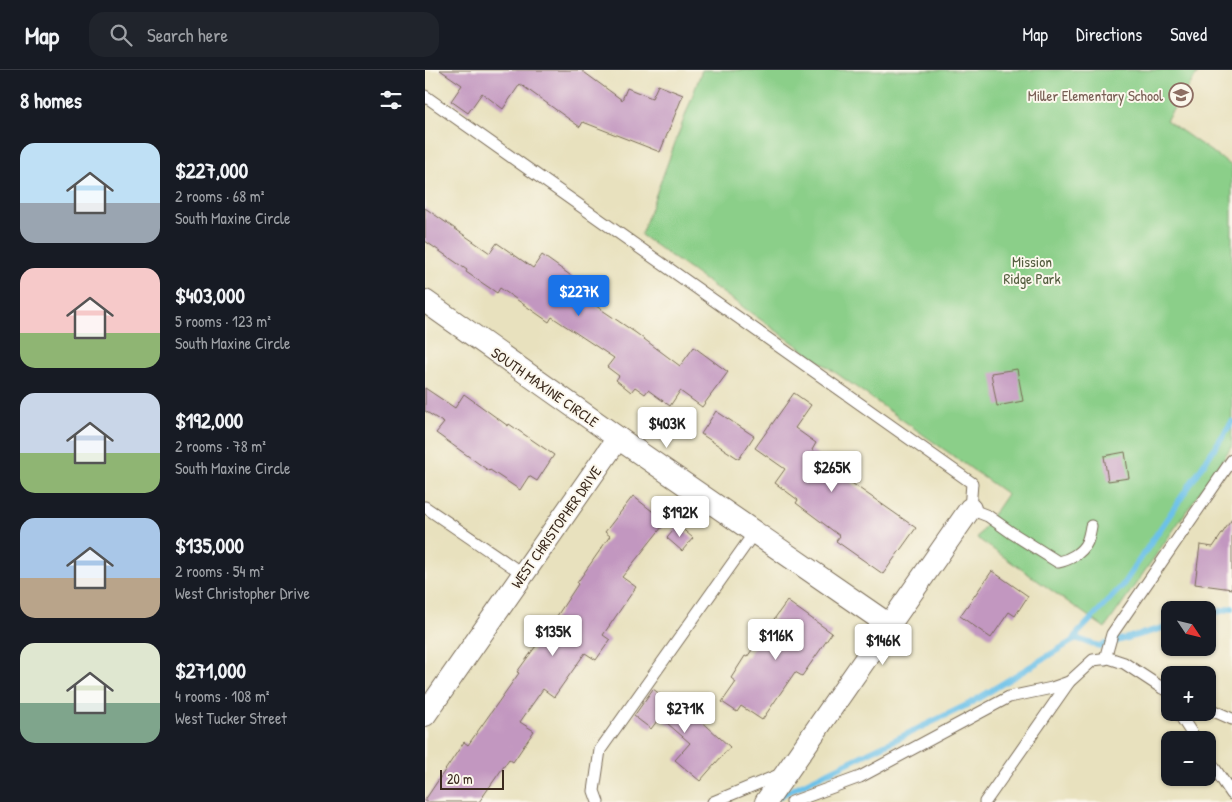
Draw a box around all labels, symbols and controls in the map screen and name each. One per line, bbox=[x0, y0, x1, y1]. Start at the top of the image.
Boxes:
search box bbox=[89, 12, 439, 57]
text: Map bbox=[25, 19, 59, 51]
icon: search bbox=[107, 21, 135, 49]
text: Search here bbox=[147, 22, 228, 48]
text: Map bbox=[1023, 22, 1048, 47]
text: Directions bbox=[1076, 22, 1142, 47]
text: Saved bbox=[1170, 22, 1207, 47]
school or university icon: Miller Elementary School bbox=[1168, 82, 1194, 108]
place label: Miller Elementary School bbox=[1028, 85, 1163, 106]
text: 8 homes bbox=[20, 86, 82, 115]
icon: filters bbox=[377, 86, 405, 114]
text: $227,000 bbox=[175, 156, 248, 185]
icon: home bbox=[60, 163, 120, 223]
text: 2 rooms · 68 m² bbox=[175, 185, 264, 207]
text: South Maxine Circle bbox=[175, 207, 290, 229]
park label: Mission Ridge Park bbox=[1003, 251, 1061, 289]
pin: $227K bbox=[544, 274, 614, 317]
text: $227K bbox=[559, 280, 599, 302]
text: $403,000 bbox=[175, 281, 245, 310]
icon: home bbox=[60, 288, 120, 348]
text: 5 rooms · 123 m² bbox=[175, 310, 271, 332]
text: South Maxine Circle bbox=[175, 332, 290, 354]
street label: SOUTH MAXINE CIRCLE bbox=[487, 342, 603, 432]
text: $192,000 bbox=[175, 406, 243, 435]
pin: $403K bbox=[632, 406, 702, 449]
text: $403K bbox=[649, 412, 685, 434]
icon: home bbox=[60, 413, 120, 473]
text: 2 rooms · 78 m² bbox=[175, 435, 266, 457]
pin: $265K bbox=[797, 450, 867, 493]
text: $265K bbox=[813, 456, 851, 478]
text: South Maxine Circle bbox=[175, 457, 290, 479]
street label: WEST CHRISTOPHER DRIVE bbox=[506, 461, 606, 592]
pin: $192K bbox=[645, 496, 715, 538]
text: $192K bbox=[662, 501, 698, 523]
text: $135,000 bbox=[175, 531, 244, 560]
icon: home bbox=[60, 538, 120, 598]
text: 2 rooms · 54 m² bbox=[175, 560, 264, 582]
text: West Christopher Drive bbox=[175, 582, 310, 604]
north arrow bbox=[1161, 601, 1216, 656]
map controls bbox=[1161, 601, 1216, 786]
pin: $135K bbox=[518, 614, 588, 657]
pin: $116K bbox=[741, 618, 811, 661]
text: $135K bbox=[535, 620, 571, 642]
text: $116K bbox=[759, 624, 793, 646]
pin: $146K bbox=[848, 624, 918, 666]
text: $146K bbox=[866, 629, 900, 651]
text: $271,000 bbox=[175, 656, 246, 685]
icon: home bbox=[60, 663, 120, 723]
button: + bbox=[1161, 666, 1216, 721]
text: 4 rooms · 108 m² bbox=[175, 685, 269, 707]
pin: $271K bbox=[650, 692, 720, 734]
text: $271K bbox=[666, 697, 704, 719]
text: West Tucker Street bbox=[175, 707, 287, 729]
button: − bbox=[1161, 731, 1216, 786]
scale bar bbox=[440, 767, 504, 790]
text: 20 m bbox=[447, 769, 473, 788]

